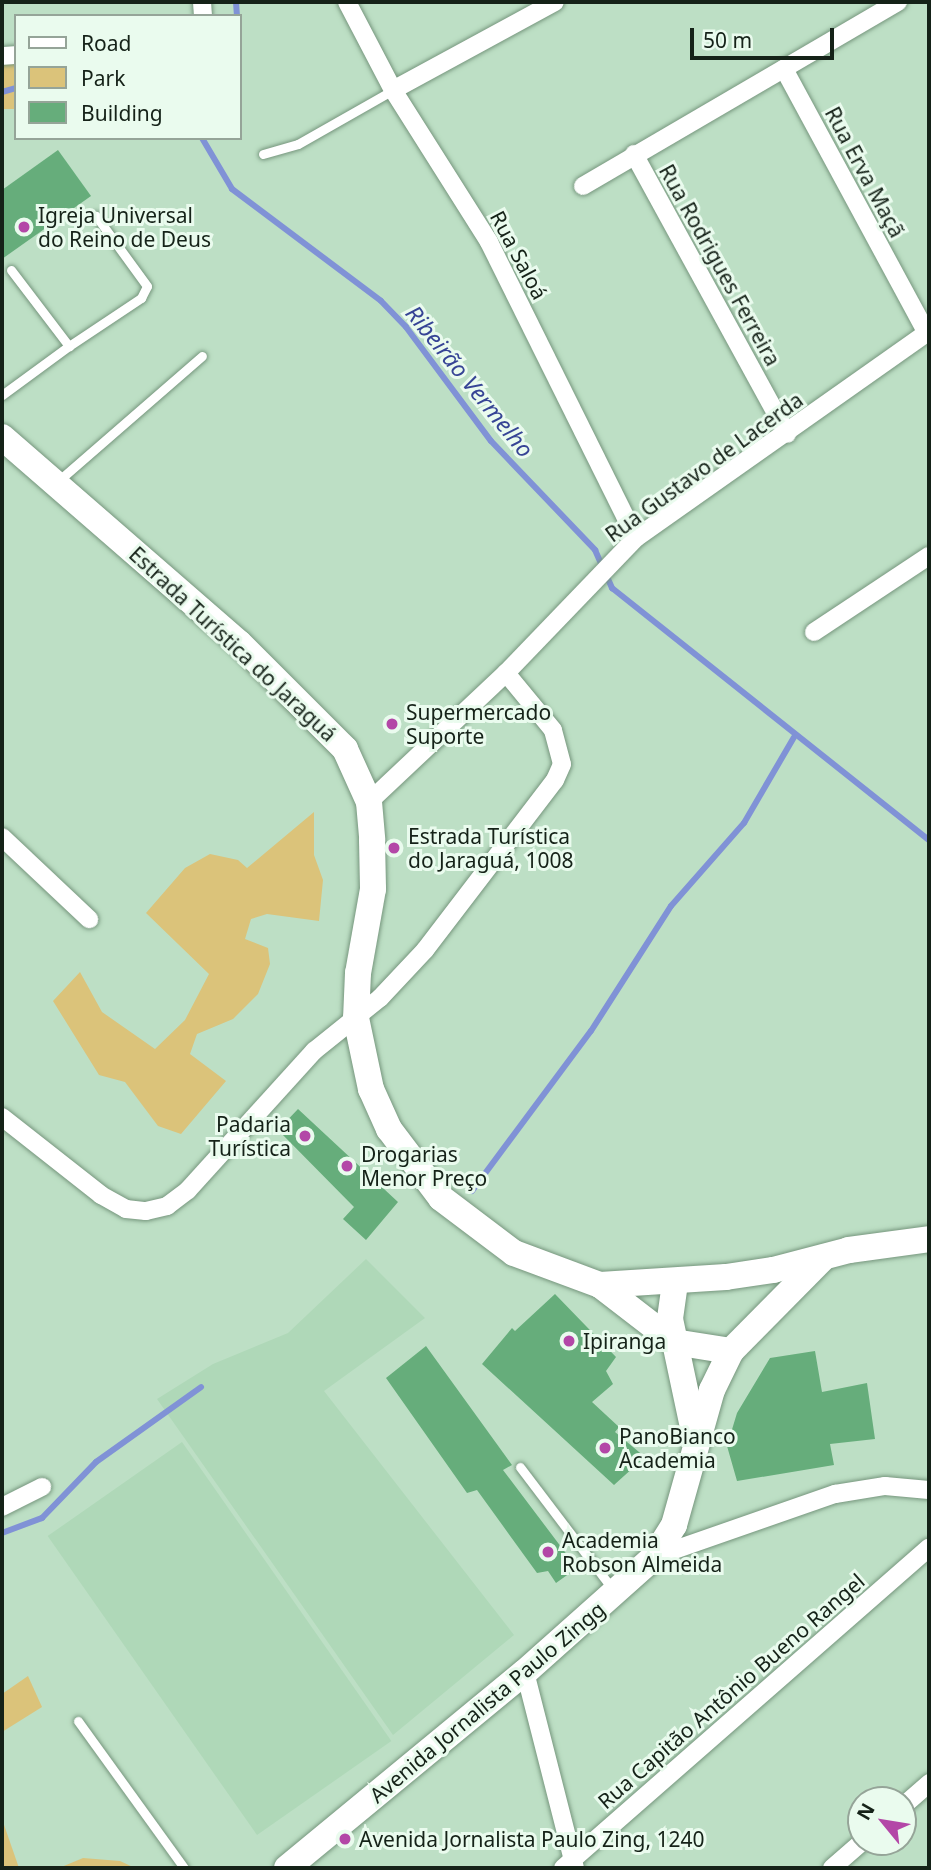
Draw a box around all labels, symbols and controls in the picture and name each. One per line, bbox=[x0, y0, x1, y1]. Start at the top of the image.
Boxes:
legend bbox=[14, 14, 242, 140]
scale bar bbox=[693, 14, 836, 58]
text: 50 m bbox=[703, 26, 752, 54]
text: Road bbox=[81, 29, 131, 57]
text: Park bbox=[81, 64, 125, 92]
text: Building bbox=[81, 99, 163, 127]
street label: Rua Erva Maçã bbox=[820, 102, 910, 242]
street label: Rua Rodrigues Ferreira bbox=[654, 160, 786, 370]
place label: Igreja Universal do Reino de Deus bbox=[38, 202, 211, 252]
street label: Rua Saloá bbox=[485, 206, 553, 304]
marker: Igreja Universal do Reino de Deus bbox=[16, 219, 32, 235]
water label: Ribeirão Vermelho bbox=[400, 300, 540, 462]
street label: Rua Gustavo de Lacerda bbox=[600, 387, 808, 547]
street label: Estrada Turística do Jaraguá bbox=[124, 541, 342, 747]
place label: Supermercado Suporte bbox=[406, 699, 551, 749]
marker: Supermercado Suporte bbox=[384, 716, 400, 732]
place label: Estrada Turística do Jaraguá, 1008 bbox=[408, 823, 573, 873]
marker: Estrada Turística do Jaraguá, 1008 bbox=[386, 840, 402, 856]
place label: Padaria Turística bbox=[208, 1111, 291, 1161]
marker: Padaria Turística bbox=[297, 1128, 313, 1144]
place label: Drogarias Menor Preço bbox=[361, 1141, 487, 1191]
marker: Drogarias Menor Preço bbox=[339, 1158, 355, 1174]
place label: Ipiranga bbox=[583, 1328, 666, 1354]
marker: Ipiranga bbox=[561, 1333, 577, 1349]
place label: PanoBianco Academia bbox=[619, 1423, 736, 1473]
marker: PanoBianco Academia bbox=[597, 1440, 613, 1456]
place label: Academia Robson Almeida bbox=[562, 1527, 722, 1577]
marker: Academia Robson Almeida bbox=[540, 1544, 556, 1560]
street label: Rua Capitão Antônio Bueno Rangel bbox=[593, 1568, 869, 1814]
street label: Avenida Jornalista Paulo Zingg bbox=[364, 1596, 610, 1808]
north arrow bbox=[847, 1786, 917, 1856]
text: N bbox=[850, 1798, 881, 1825]
place label: Avenida Jornalista Paulo Zing, 1240 bbox=[359, 1826, 705, 1852]
marker: Avenida Jornalista Paulo Zing, 1240 bbox=[337, 1831, 353, 1847]

